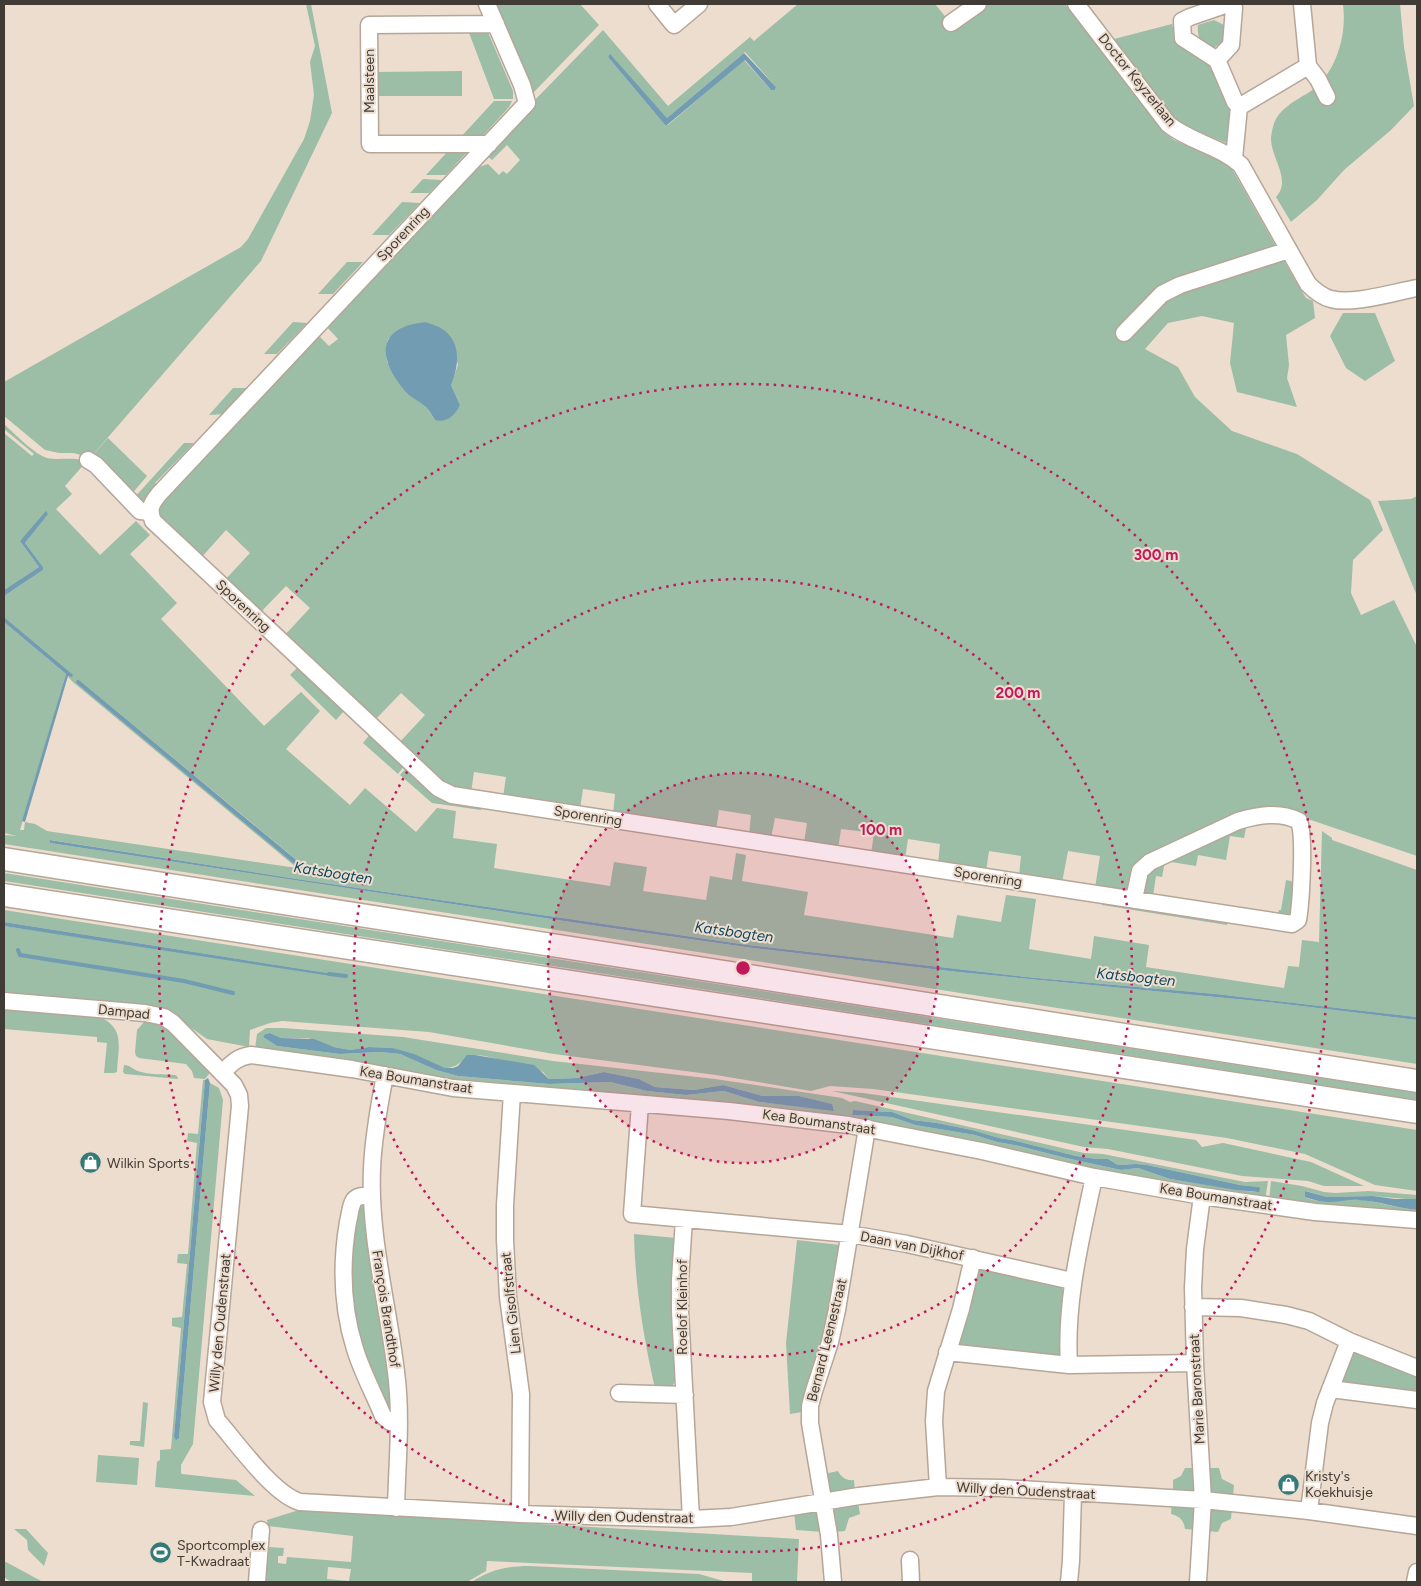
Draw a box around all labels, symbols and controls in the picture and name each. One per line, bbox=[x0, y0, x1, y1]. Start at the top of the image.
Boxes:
street label: Doctor Keyzerlaan bbox=[1094, 30, 1180, 130]
street label: Maalsteen bbox=[361, 49, 378, 113]
street label: Sporenring bbox=[373, 203, 433, 265]
text: 300 m bbox=[1134, 546, 1178, 564]
street label: Sporenring bbox=[212, 576, 274, 636]
text: 200 m bbox=[996, 684, 1040, 702]
street label: Sporenring bbox=[552, 802, 624, 830]
text: 100 m bbox=[860, 821, 902, 839]
water label: Katsbogten bbox=[292, 858, 374, 888]
street label: Sporenring bbox=[952, 863, 1024, 891]
water label: Katsbogten bbox=[693, 918, 775, 946]
centre of rings bbox=[734, 959, 752, 977]
water label: Katsbogten bbox=[1096, 964, 1176, 990]
street label: Dampad bbox=[97, 1001, 151, 1023]
street label: Kea Boumanstraat bbox=[358, 1063, 474, 1097]
street label: Kea Boumanstraat bbox=[761, 1106, 877, 1138]
shop icon: Wilkin Sports bbox=[79, 1151, 103, 1175]
place label: Wilkin Sports bbox=[107, 1155, 190, 1172]
street label: Kea Boumanstraat bbox=[1158, 1180, 1274, 1214]
street label: Daan van Dijkhof bbox=[859, 1228, 966, 1265]
street label: François Brandthof bbox=[368, 1249, 404, 1370]
street label: Lien Gisolfstraat bbox=[497, 1251, 525, 1355]
street label: Willy den Oudenstraat bbox=[205, 1253, 235, 1393]
street label: Roelof Kleinhof bbox=[674, 1258, 691, 1355]
street label: Bernard Leenestraat bbox=[803, 1277, 851, 1403]
street label: Marie Baronstraat bbox=[1186, 1333, 1208, 1445]
place label: Kristy's Koekhuisje bbox=[1305, 1468, 1373, 1501]
shop icon: Kristy's Koekhuisje bbox=[1277, 1472, 1301, 1496]
street label: Willy den Oudenstraat bbox=[956, 1479, 1096, 1503]
street label: Willy den Oudenstraat bbox=[554, 1507, 694, 1527]
place label: Sportcomplex T-Kwadraat bbox=[177, 1537, 266, 1570]
sports icon: Sportcomplex T-Kwadraat bbox=[149, 1541, 173, 1565]

